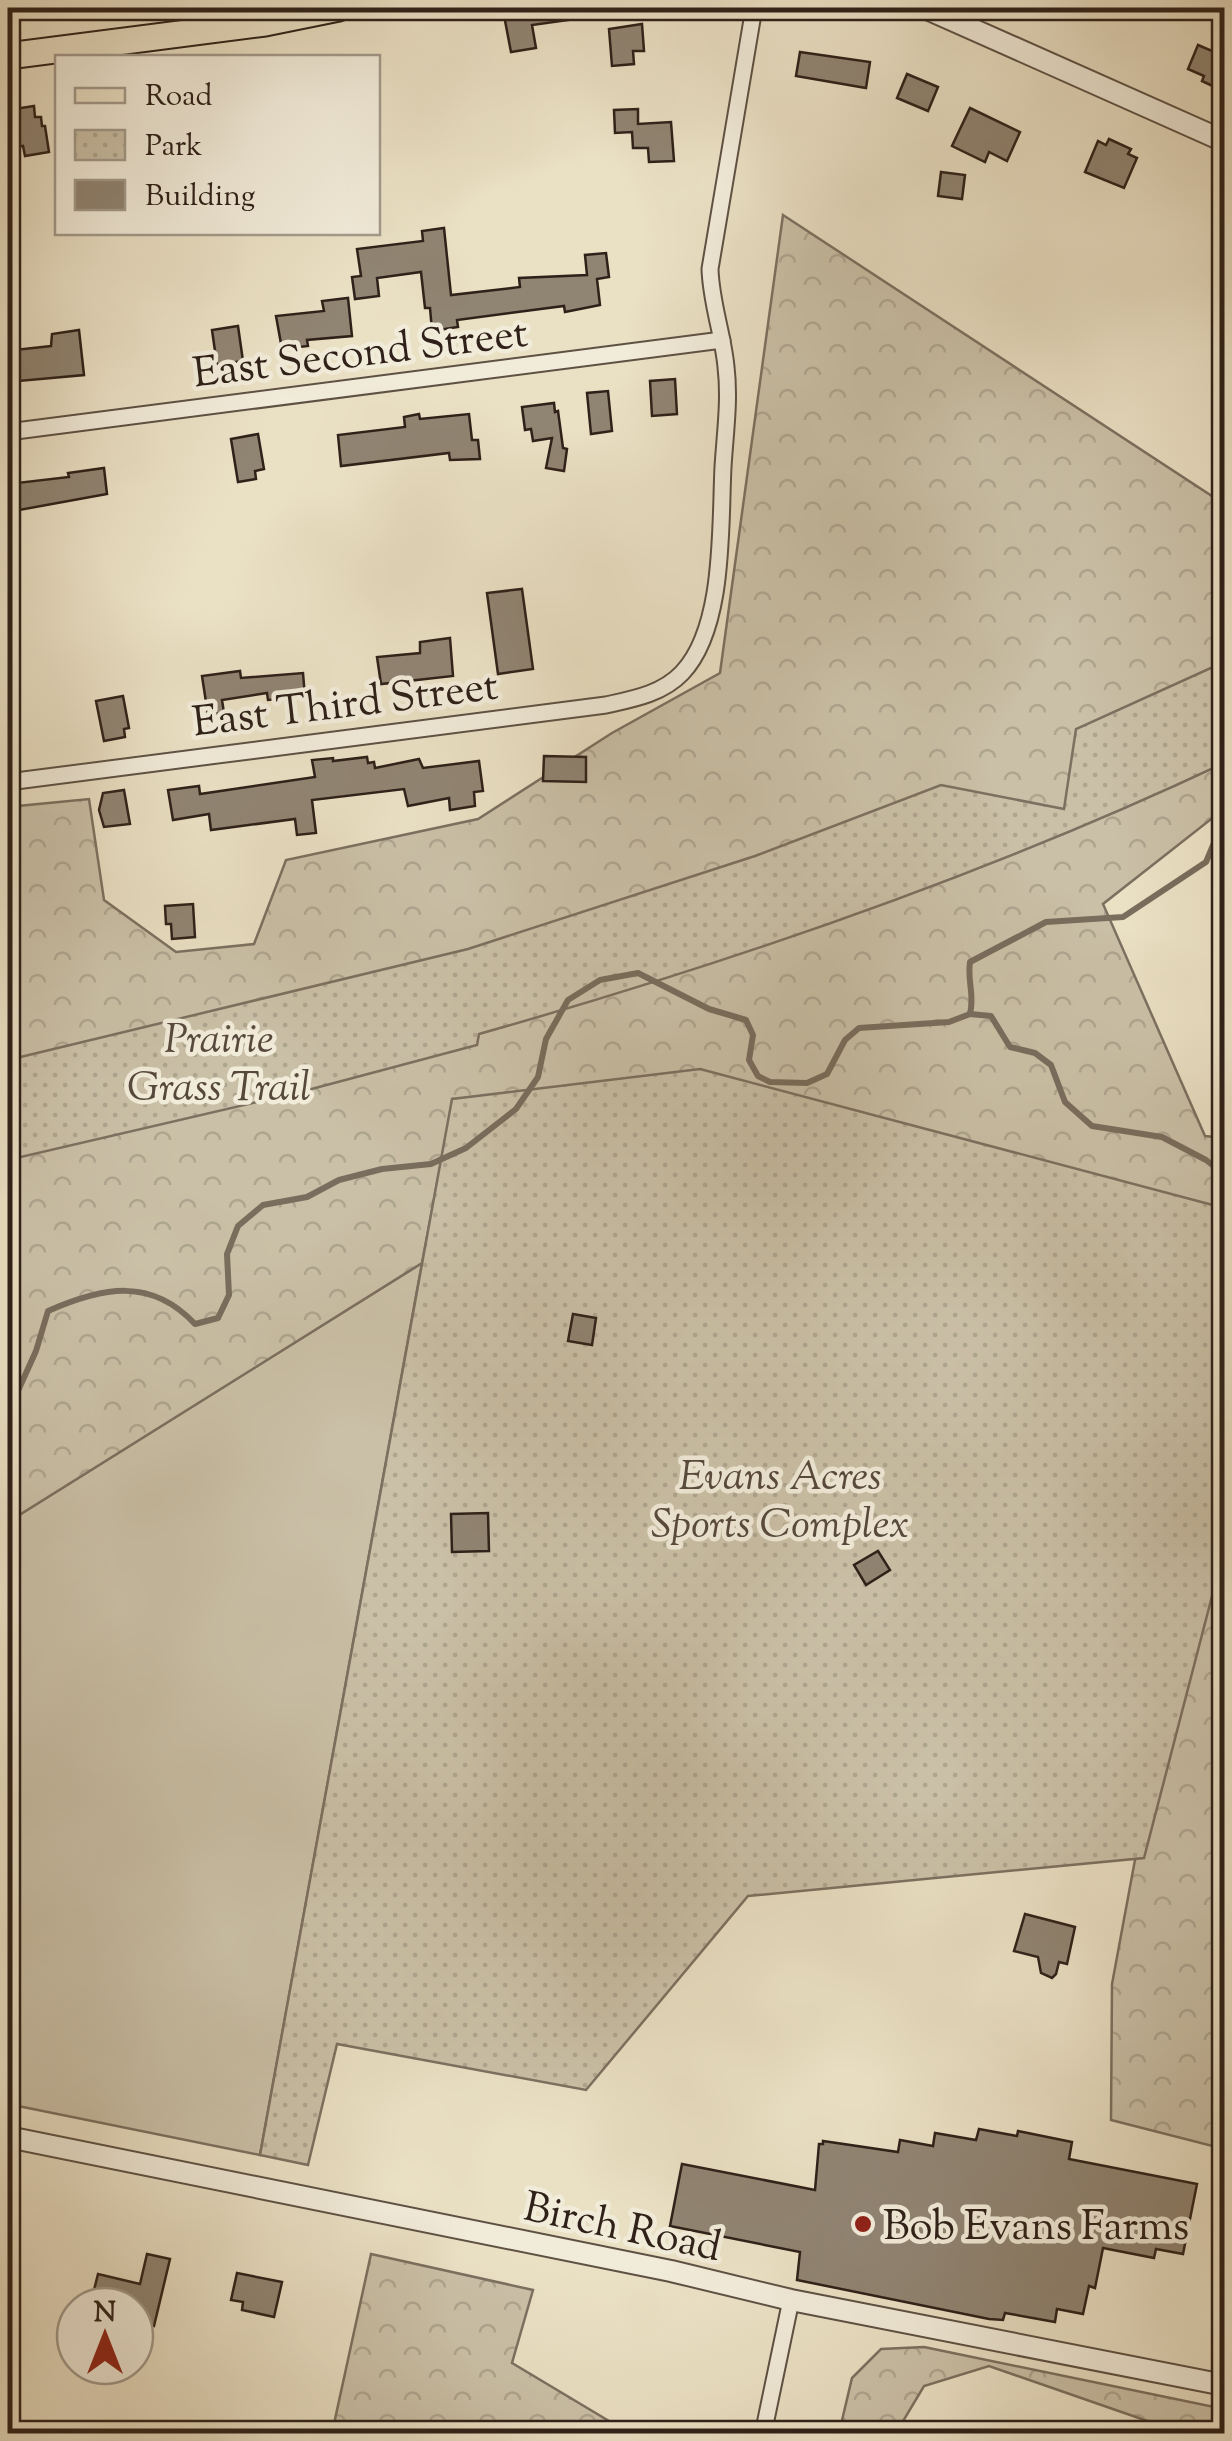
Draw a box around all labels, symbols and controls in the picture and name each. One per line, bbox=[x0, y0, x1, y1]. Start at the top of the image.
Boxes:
legend bbox=[55, 55, 380, 235]
text: Road bbox=[145, 76, 212, 119]
text: Park bbox=[145, 126, 202, 169]
text: Building bbox=[145, 176, 255, 219]
street label: East Second Street bbox=[190, 306, 531, 406]
street label: East Third Street bbox=[189, 658, 502, 755]
park label: Prairie Grass Trail bbox=[127, 1012, 311, 1120]
park label: Evans Acres Sports Complex bbox=[651, 1449, 909, 1557]
street label: Birch Road bbox=[518, 2180, 726, 2280]
place label: Bob Evans Farms bbox=[883, 2199, 1189, 2259]
marker: Bob Evans Farms bbox=[852, 2213, 874, 2235]
north arrow bbox=[55, 2286, 155, 2386]
text: N bbox=[94, 2294, 116, 2334]

